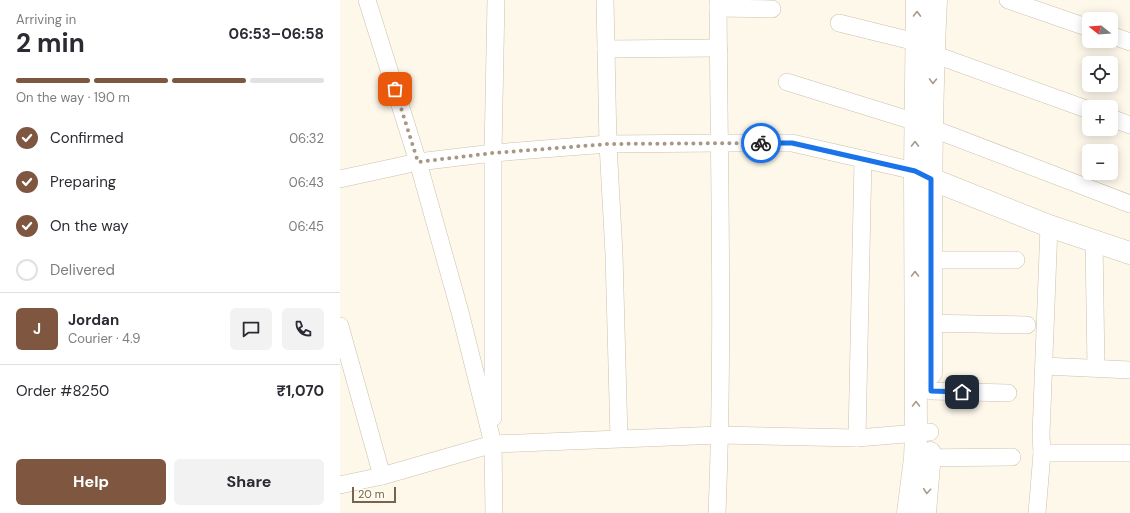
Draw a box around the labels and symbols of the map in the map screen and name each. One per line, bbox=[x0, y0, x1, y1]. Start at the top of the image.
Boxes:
one-way arrow bbox=[912, 11, 921, 17]
north arrow bbox=[1082, 12, 1118, 48]
pin bbox=[378, 72, 412, 106]
one-way arrow bbox=[928, 78, 937, 84]
courier bbox=[741, 123, 781, 163]
one-way arrow bbox=[911, 141, 919, 147]
one-way arrow bbox=[911, 271, 919, 277]
pin bbox=[945, 375, 979, 409]
one-way arrow bbox=[912, 401, 920, 407]
scale bar bbox=[352, 485, 396, 504]
one-way arrow bbox=[922, 488, 931, 494]

